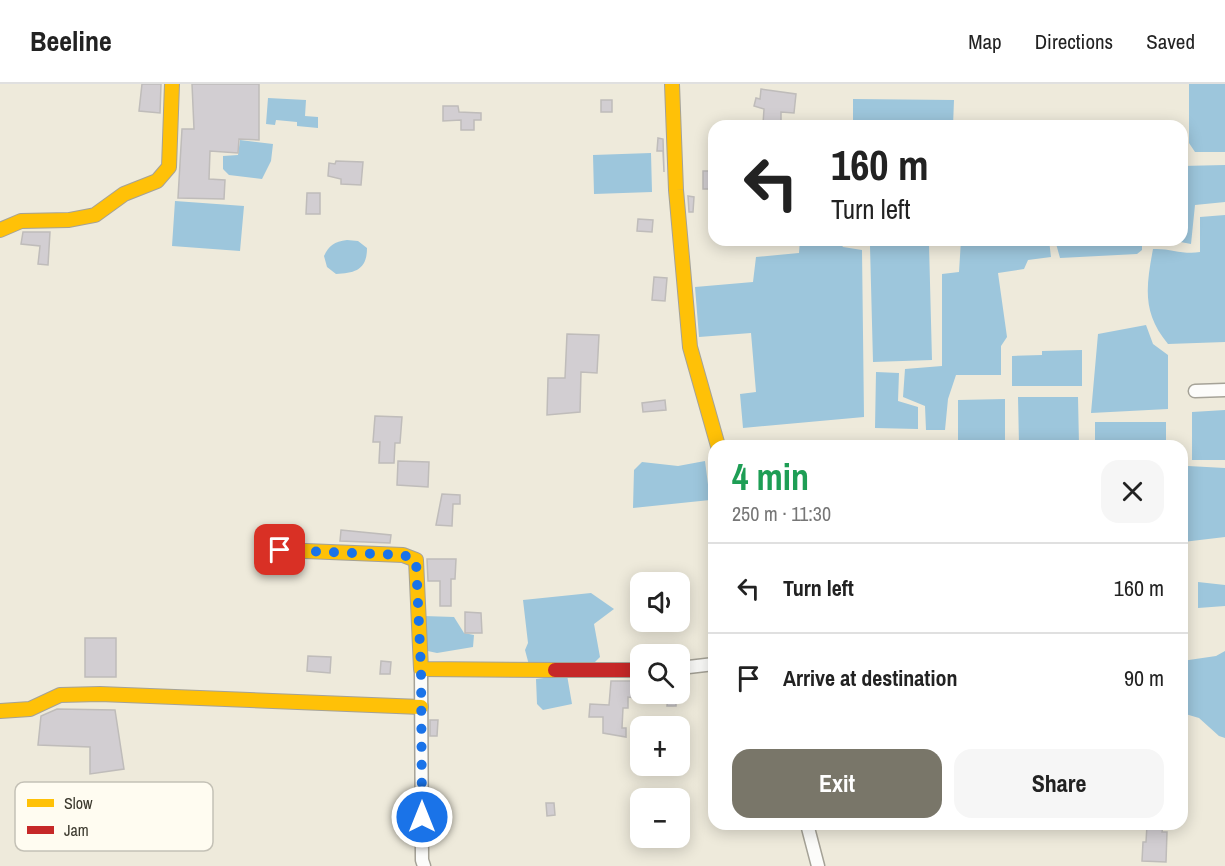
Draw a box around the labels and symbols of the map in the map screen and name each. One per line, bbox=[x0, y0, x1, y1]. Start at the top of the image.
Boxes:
pin bbox=[254, 524, 305, 575]
legend bbox=[15, 782, 213, 851]
position arrow bbox=[390, 785, 454, 849]
text: Slow bbox=[64, 792, 93, 814]
text: Jam bbox=[64, 819, 89, 841]

